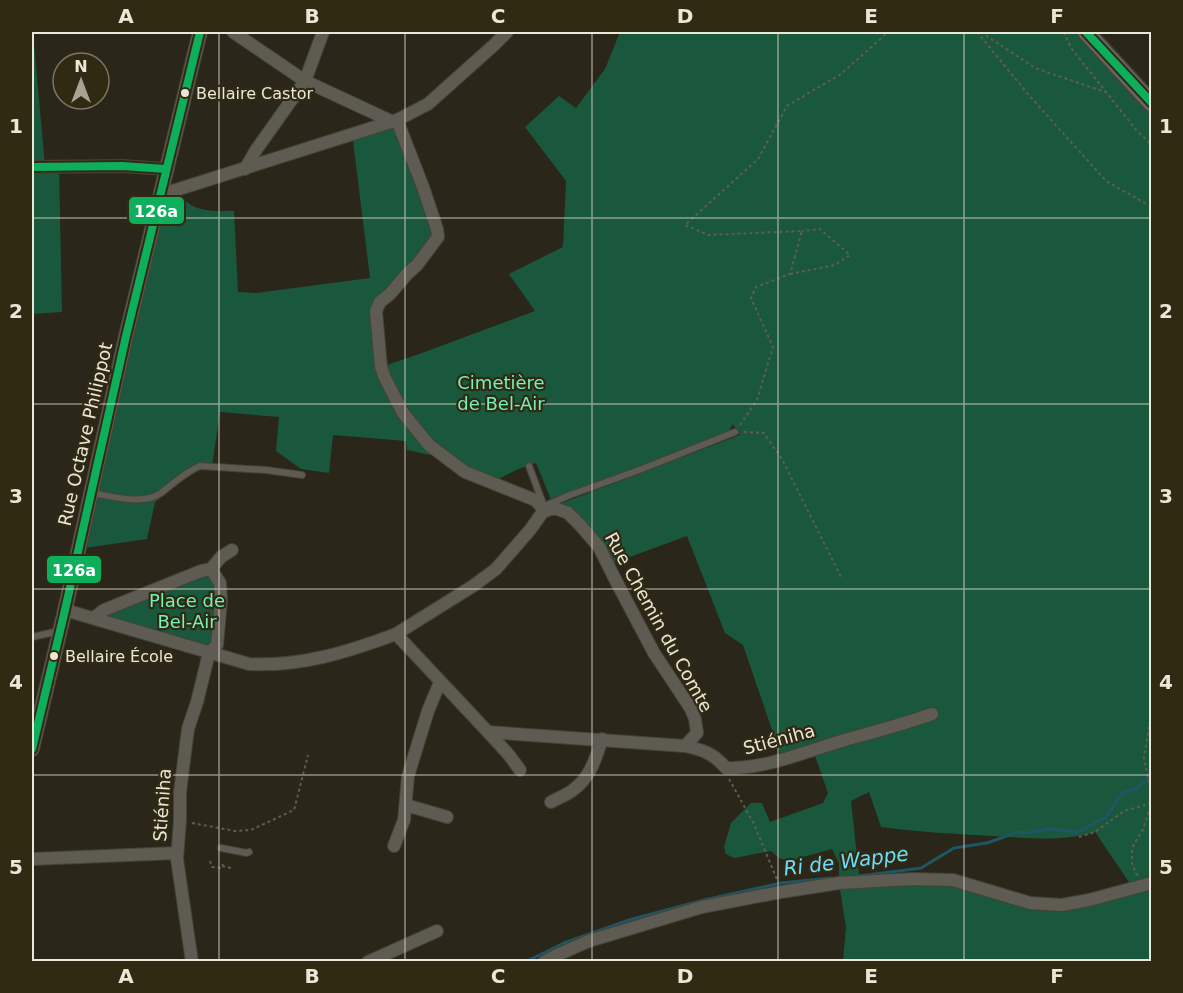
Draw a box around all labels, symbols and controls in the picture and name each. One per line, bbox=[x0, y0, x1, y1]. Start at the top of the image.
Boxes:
text: A bbox=[118, 4, 134, 28]
text: B bbox=[304, 4, 320, 28]
text: C bbox=[491, 4, 505, 28]
text: D bbox=[677, 4, 693, 28]
text: E bbox=[864, 4, 878, 28]
text: F bbox=[1050, 4, 1064, 28]
north arrow bbox=[51, 51, 111, 111]
text: N bbox=[74, 57, 88, 76]
place label: Bellaire Castor bbox=[196, 84, 313, 103]
marker: Bellaire Castor bbox=[179, 87, 191, 99]
text: 1 bbox=[9, 114, 23, 138]
text: 1 bbox=[1159, 114, 1173, 138]
line badge: 126a bbox=[128, 196, 185, 225]
text: 126a bbox=[134, 202, 178, 221]
text: 2 bbox=[9, 299, 23, 323]
text: 2 bbox=[1159, 299, 1173, 323]
street label: Rue Octave Philippot bbox=[54, 340, 116, 528]
park label: Cimetière de Bel-Air bbox=[457, 372, 545, 414]
text: 3 bbox=[9, 484, 23, 508]
text: 3 bbox=[1159, 484, 1173, 508]
street label: Rue Chemin du Comte bbox=[601, 528, 717, 716]
line badge: 126a bbox=[46, 555, 102, 584]
text: 126a bbox=[52, 561, 96, 580]
park label: Place de Bel-Air bbox=[149, 590, 225, 632]
place label: Bellaire École bbox=[65, 647, 173, 666]
marker: Bellaire École bbox=[48, 650, 60, 662]
text: 4 bbox=[9, 670, 23, 694]
text: 4 bbox=[1159, 670, 1173, 694]
street label: Stiéniha bbox=[741, 719, 817, 759]
street label: Stiéniha bbox=[149, 768, 175, 842]
water label: Ri de Wappe bbox=[782, 841, 910, 881]
text: 5 bbox=[9, 855, 23, 879]
text: 5 bbox=[1159, 855, 1173, 879]
text: A bbox=[118, 964, 134, 988]
text: B bbox=[304, 964, 320, 988]
text: C bbox=[491, 964, 505, 988]
text: D bbox=[677, 964, 693, 988]
text: E bbox=[864, 964, 878, 988]
text: F bbox=[1050, 964, 1064, 988]

